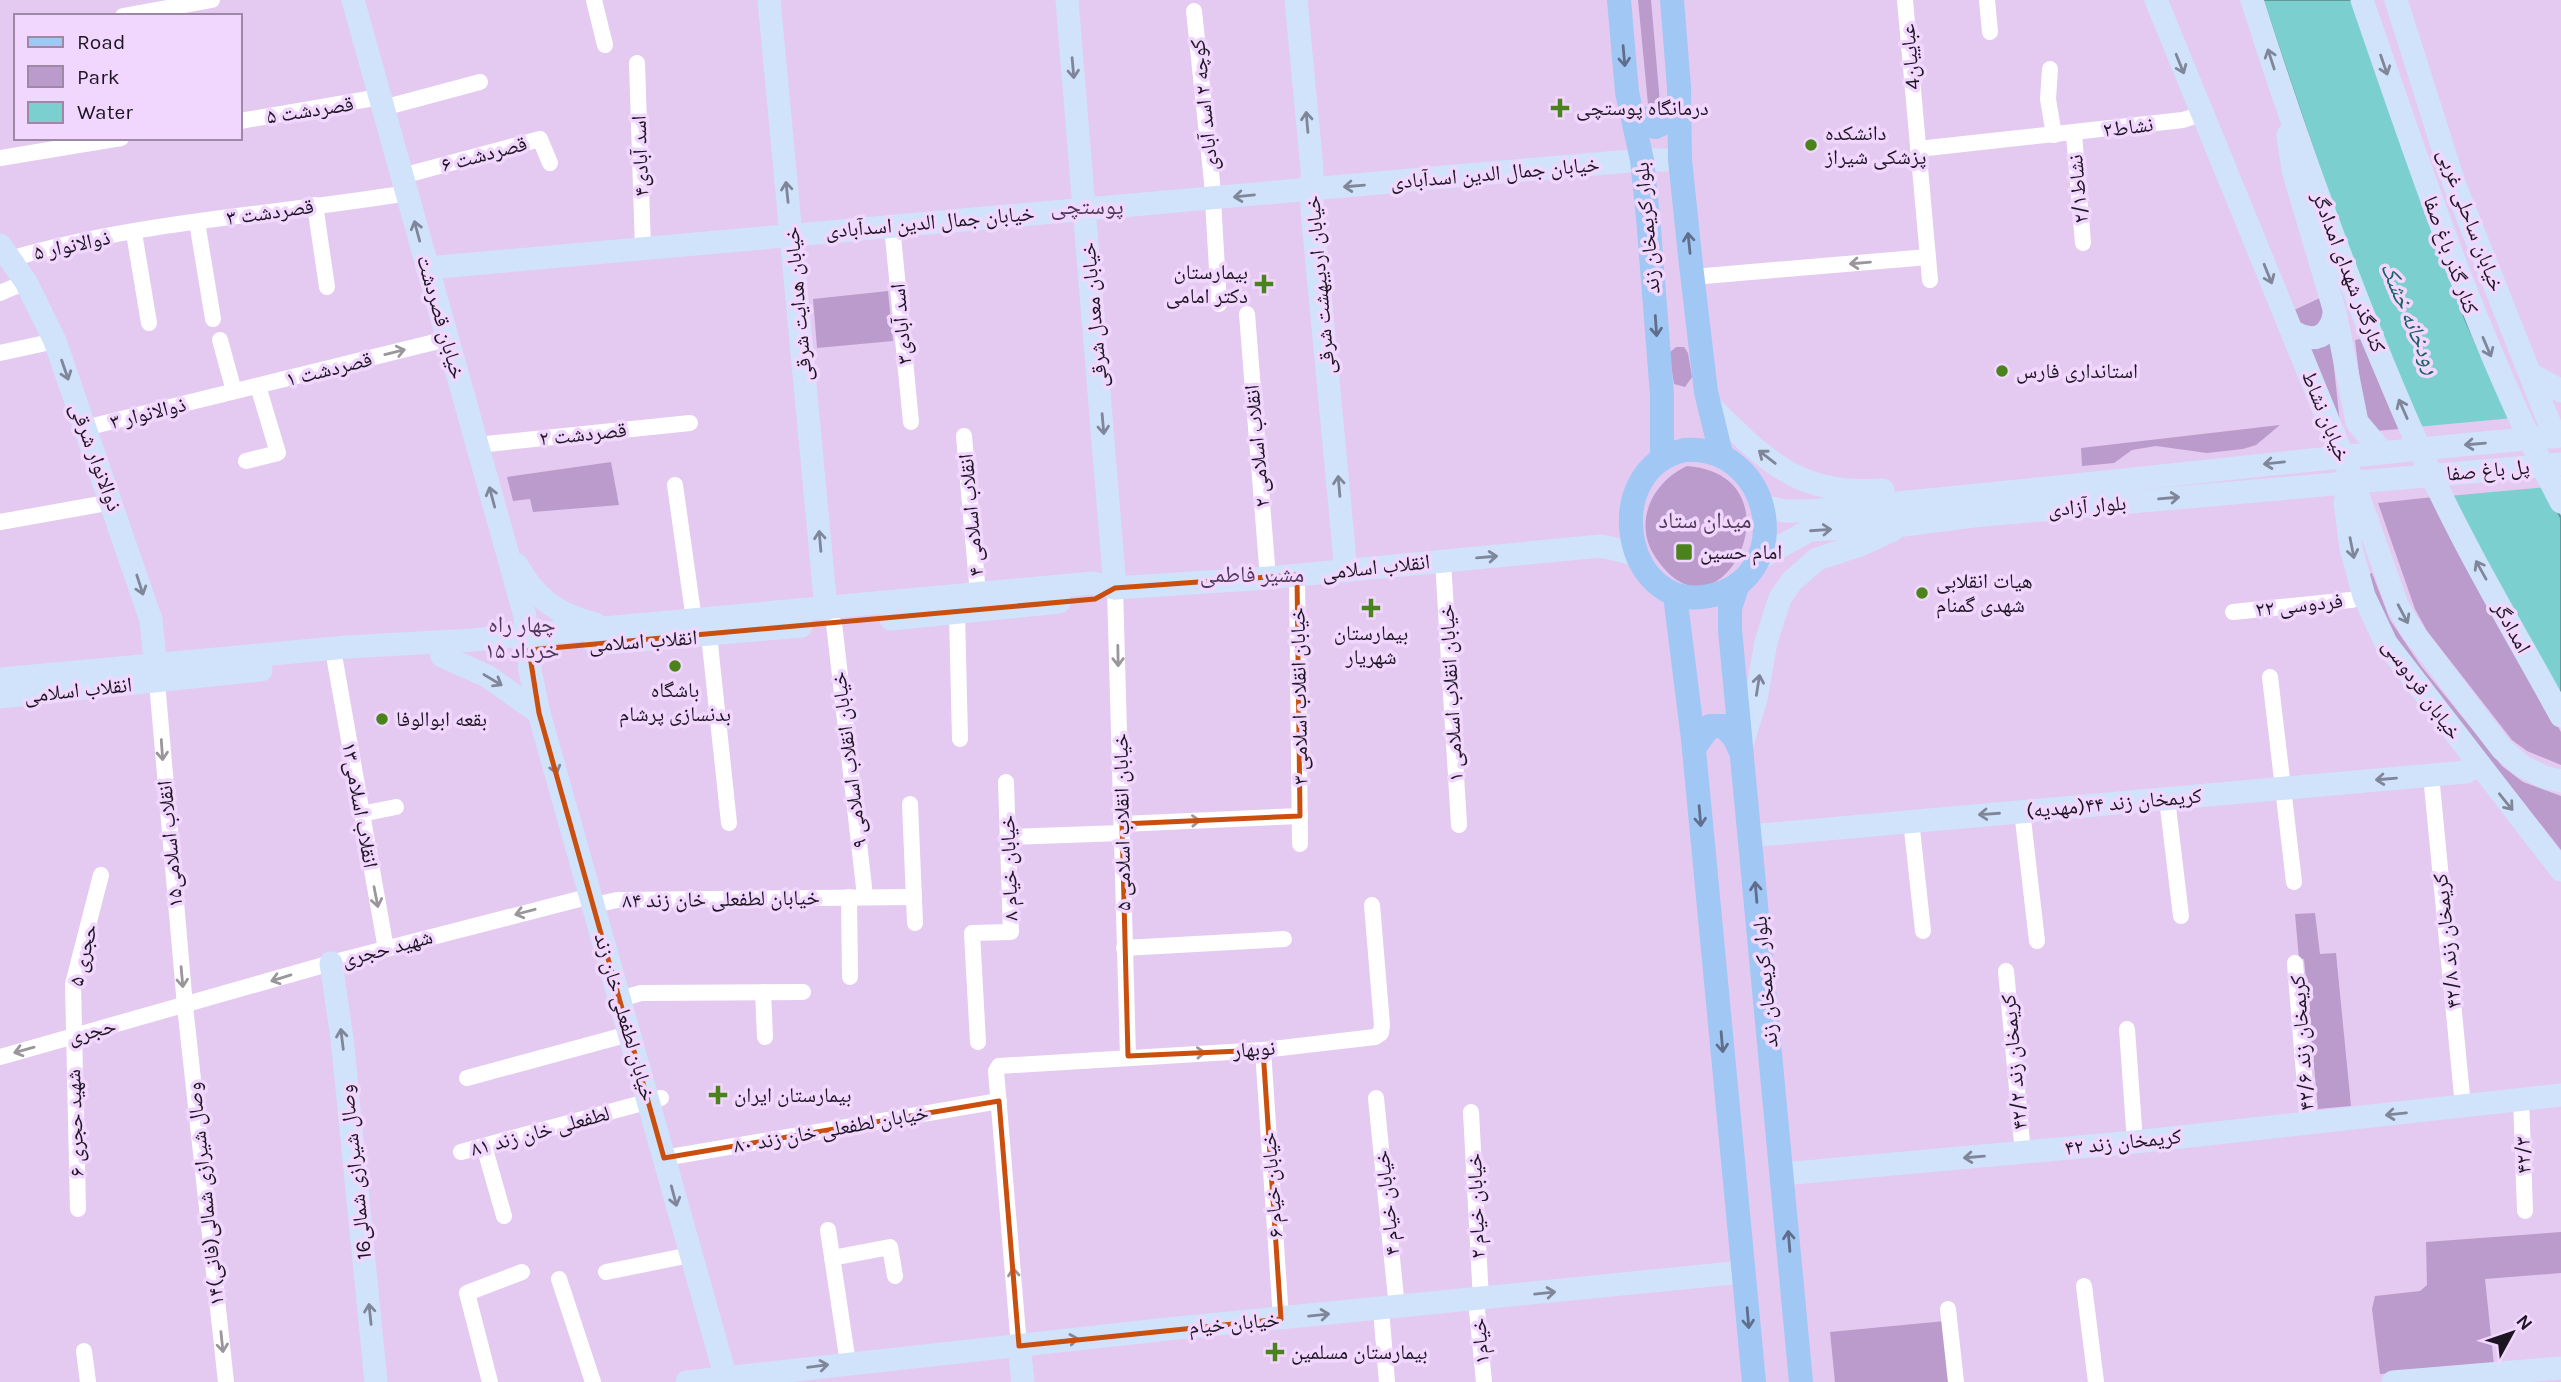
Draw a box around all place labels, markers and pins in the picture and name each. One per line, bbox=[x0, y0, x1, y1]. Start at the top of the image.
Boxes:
place label: درمانگاه پوستچی bbox=[1576, 96, 1709, 121]
marker: درمانگاه پوستچی bbox=[1550, 98, 1570, 118]
place label: دانشکده پزشکی شیراز bbox=[1824, 121, 1927, 170]
marker: دانشکده پزشکی شیراز bbox=[1803, 137, 1819, 153]
place label: بیمارستان دکتر امامی bbox=[1166, 260, 1248, 309]
marker: بیمارستان دکتر امامی bbox=[1254, 274, 1274, 294]
place label: استانداری فارس bbox=[2016, 359, 2138, 384]
marker: استانداری فارس bbox=[1994, 363, 2010, 379]
place label: امام حسین bbox=[1700, 540, 1782, 566]
marker: امام حسین bbox=[1674, 542, 1694, 562]
place label: هیات انقلابی شهدی گمنام bbox=[1936, 569, 2033, 619]
marker: هیات انقلابی شهدی گمنام bbox=[1914, 585, 1930, 601]
marker: بیمارستان شهریار bbox=[1361, 598, 1381, 618]
place label: بیمارستان شهریار bbox=[1334, 621, 1408, 669]
marker: باشگاه بدنسازی پرشام bbox=[667, 658, 683, 674]
place label: باشگاه بدنسازی پرشام bbox=[619, 678, 731, 728]
place label: بقعه ابوالوفا bbox=[396, 707, 487, 731]
marker: بقعه ابوالوفا bbox=[374, 711, 390, 727]
place label: بیمارستان ایران bbox=[734, 1083, 851, 1107]
marker: بیمارستان ایران bbox=[708, 1085, 728, 1105]
place label: بیمارستان مسلمین bbox=[1291, 1340, 1428, 1365]
marker: بیمارستان مسلمین bbox=[1265, 1342, 1285, 1362]

